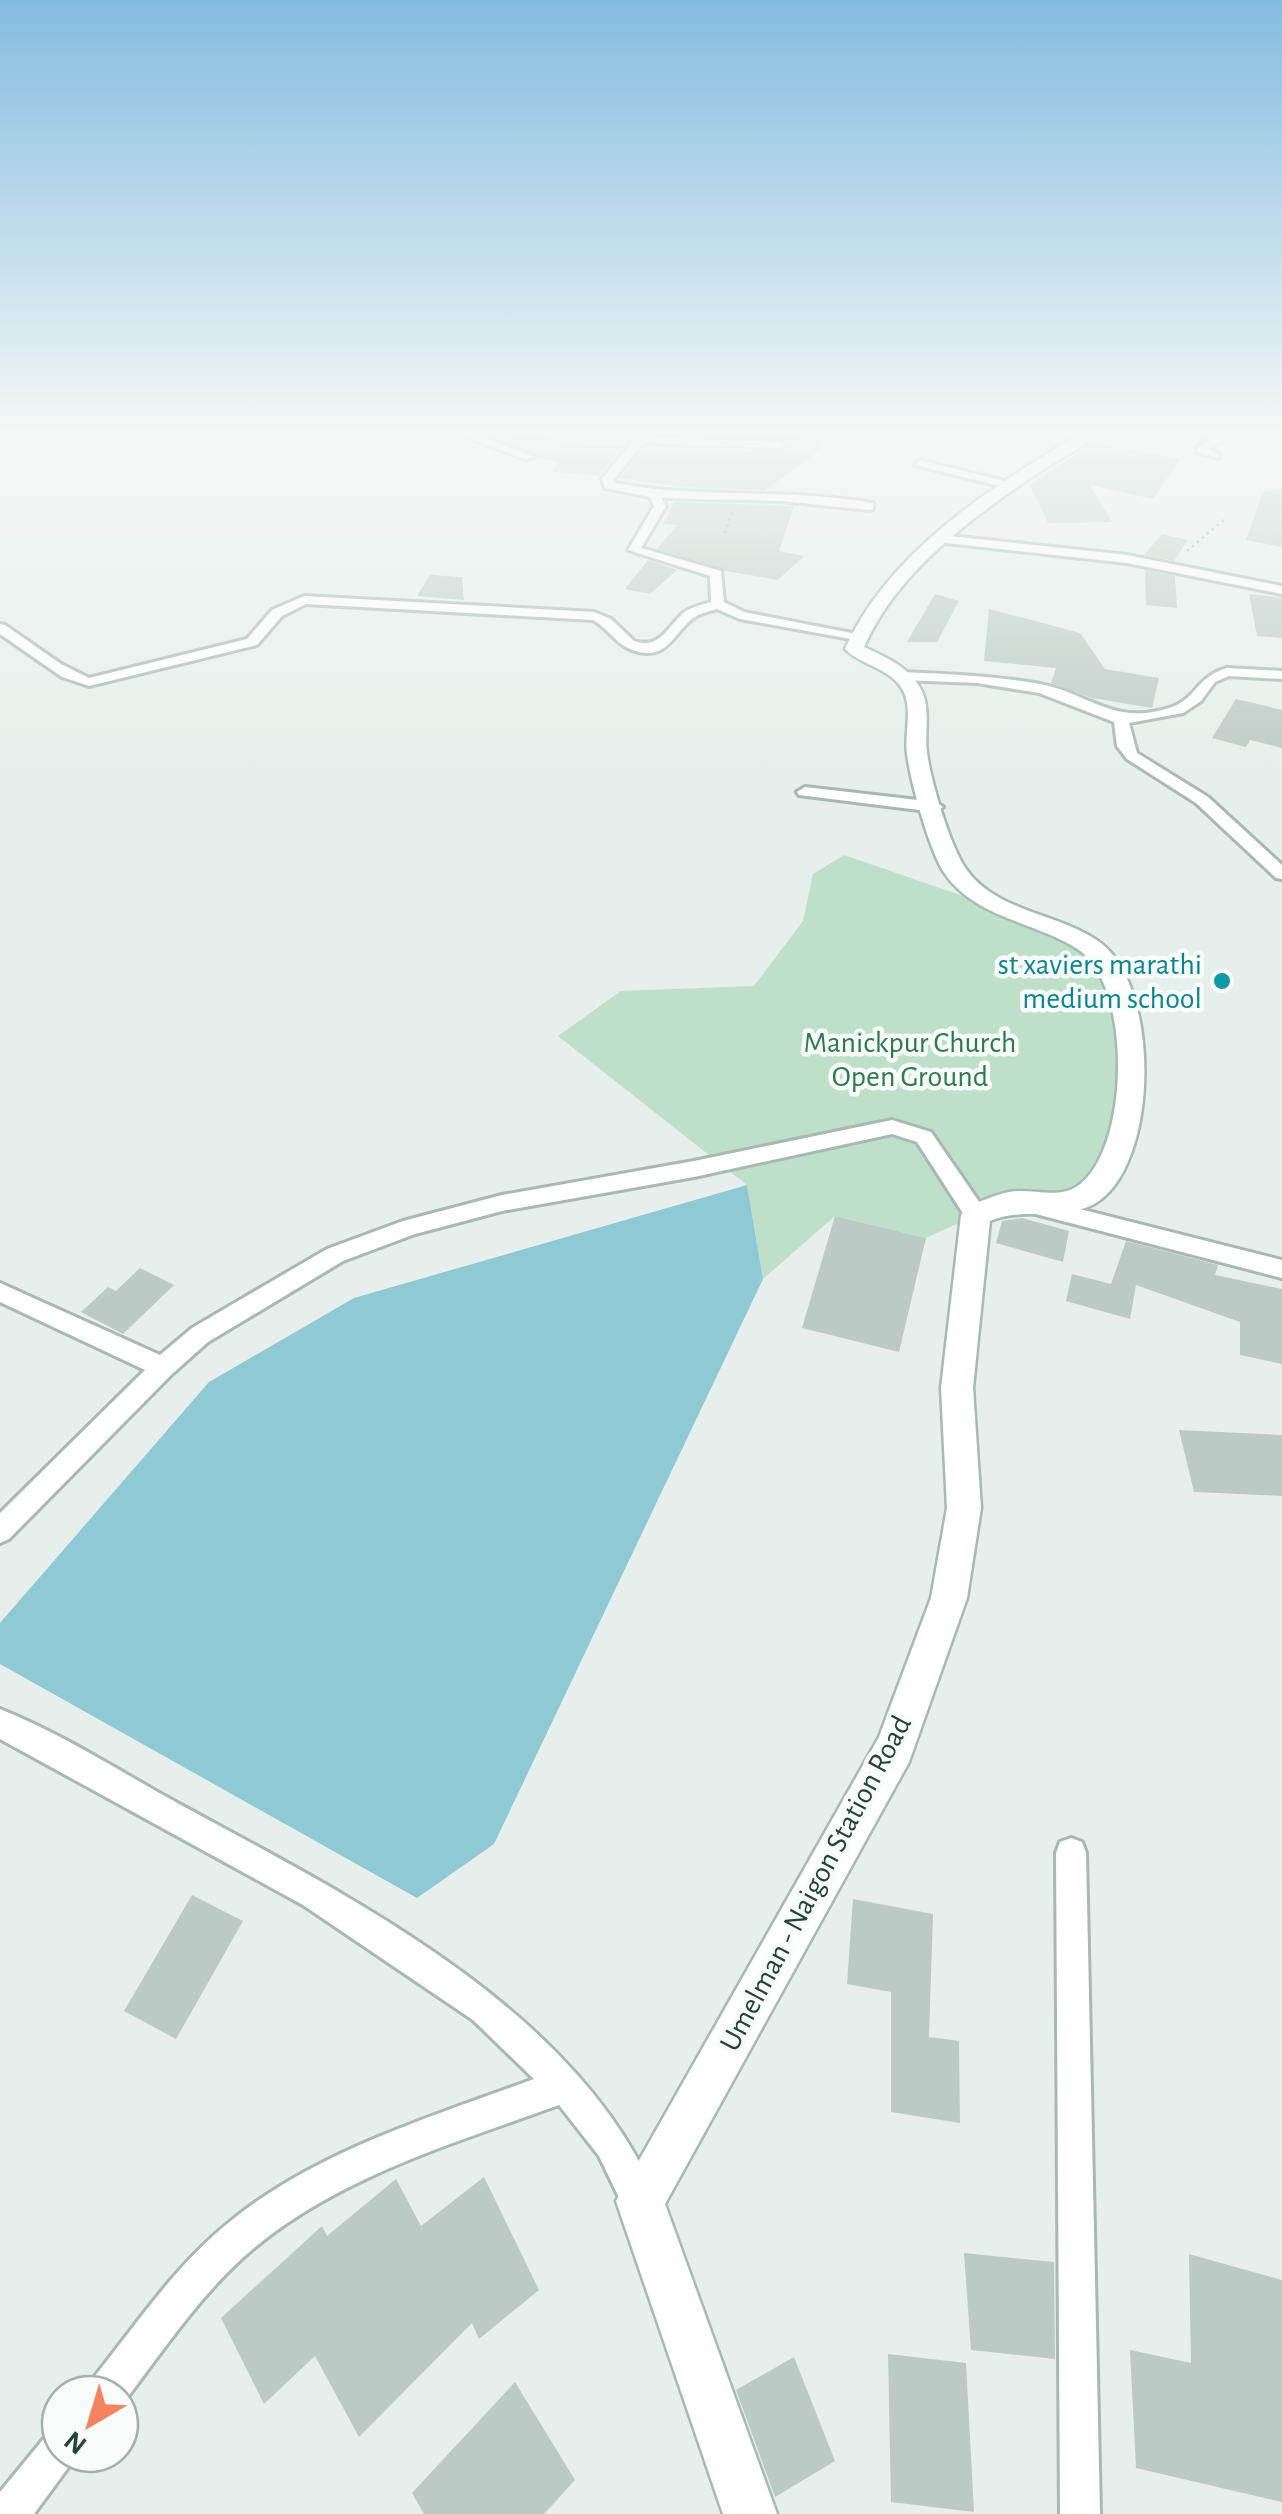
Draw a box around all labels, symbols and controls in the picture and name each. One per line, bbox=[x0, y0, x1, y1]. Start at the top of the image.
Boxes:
place label: st xaviers marathi medium school bbox=[998, 950, 1202, 1014]
marker: st xaviers marathi medium school bbox=[1211, 970, 1233, 992]
park label: Manickpur Church Open Ground bbox=[804, 1028, 1016, 1092]
street label: Umelman - Naigon Station Road bbox=[715, 1711, 917, 2056]
north arrow bbox=[40, 2374, 140, 2474]
text: N bbox=[60, 2425, 92, 2459]

